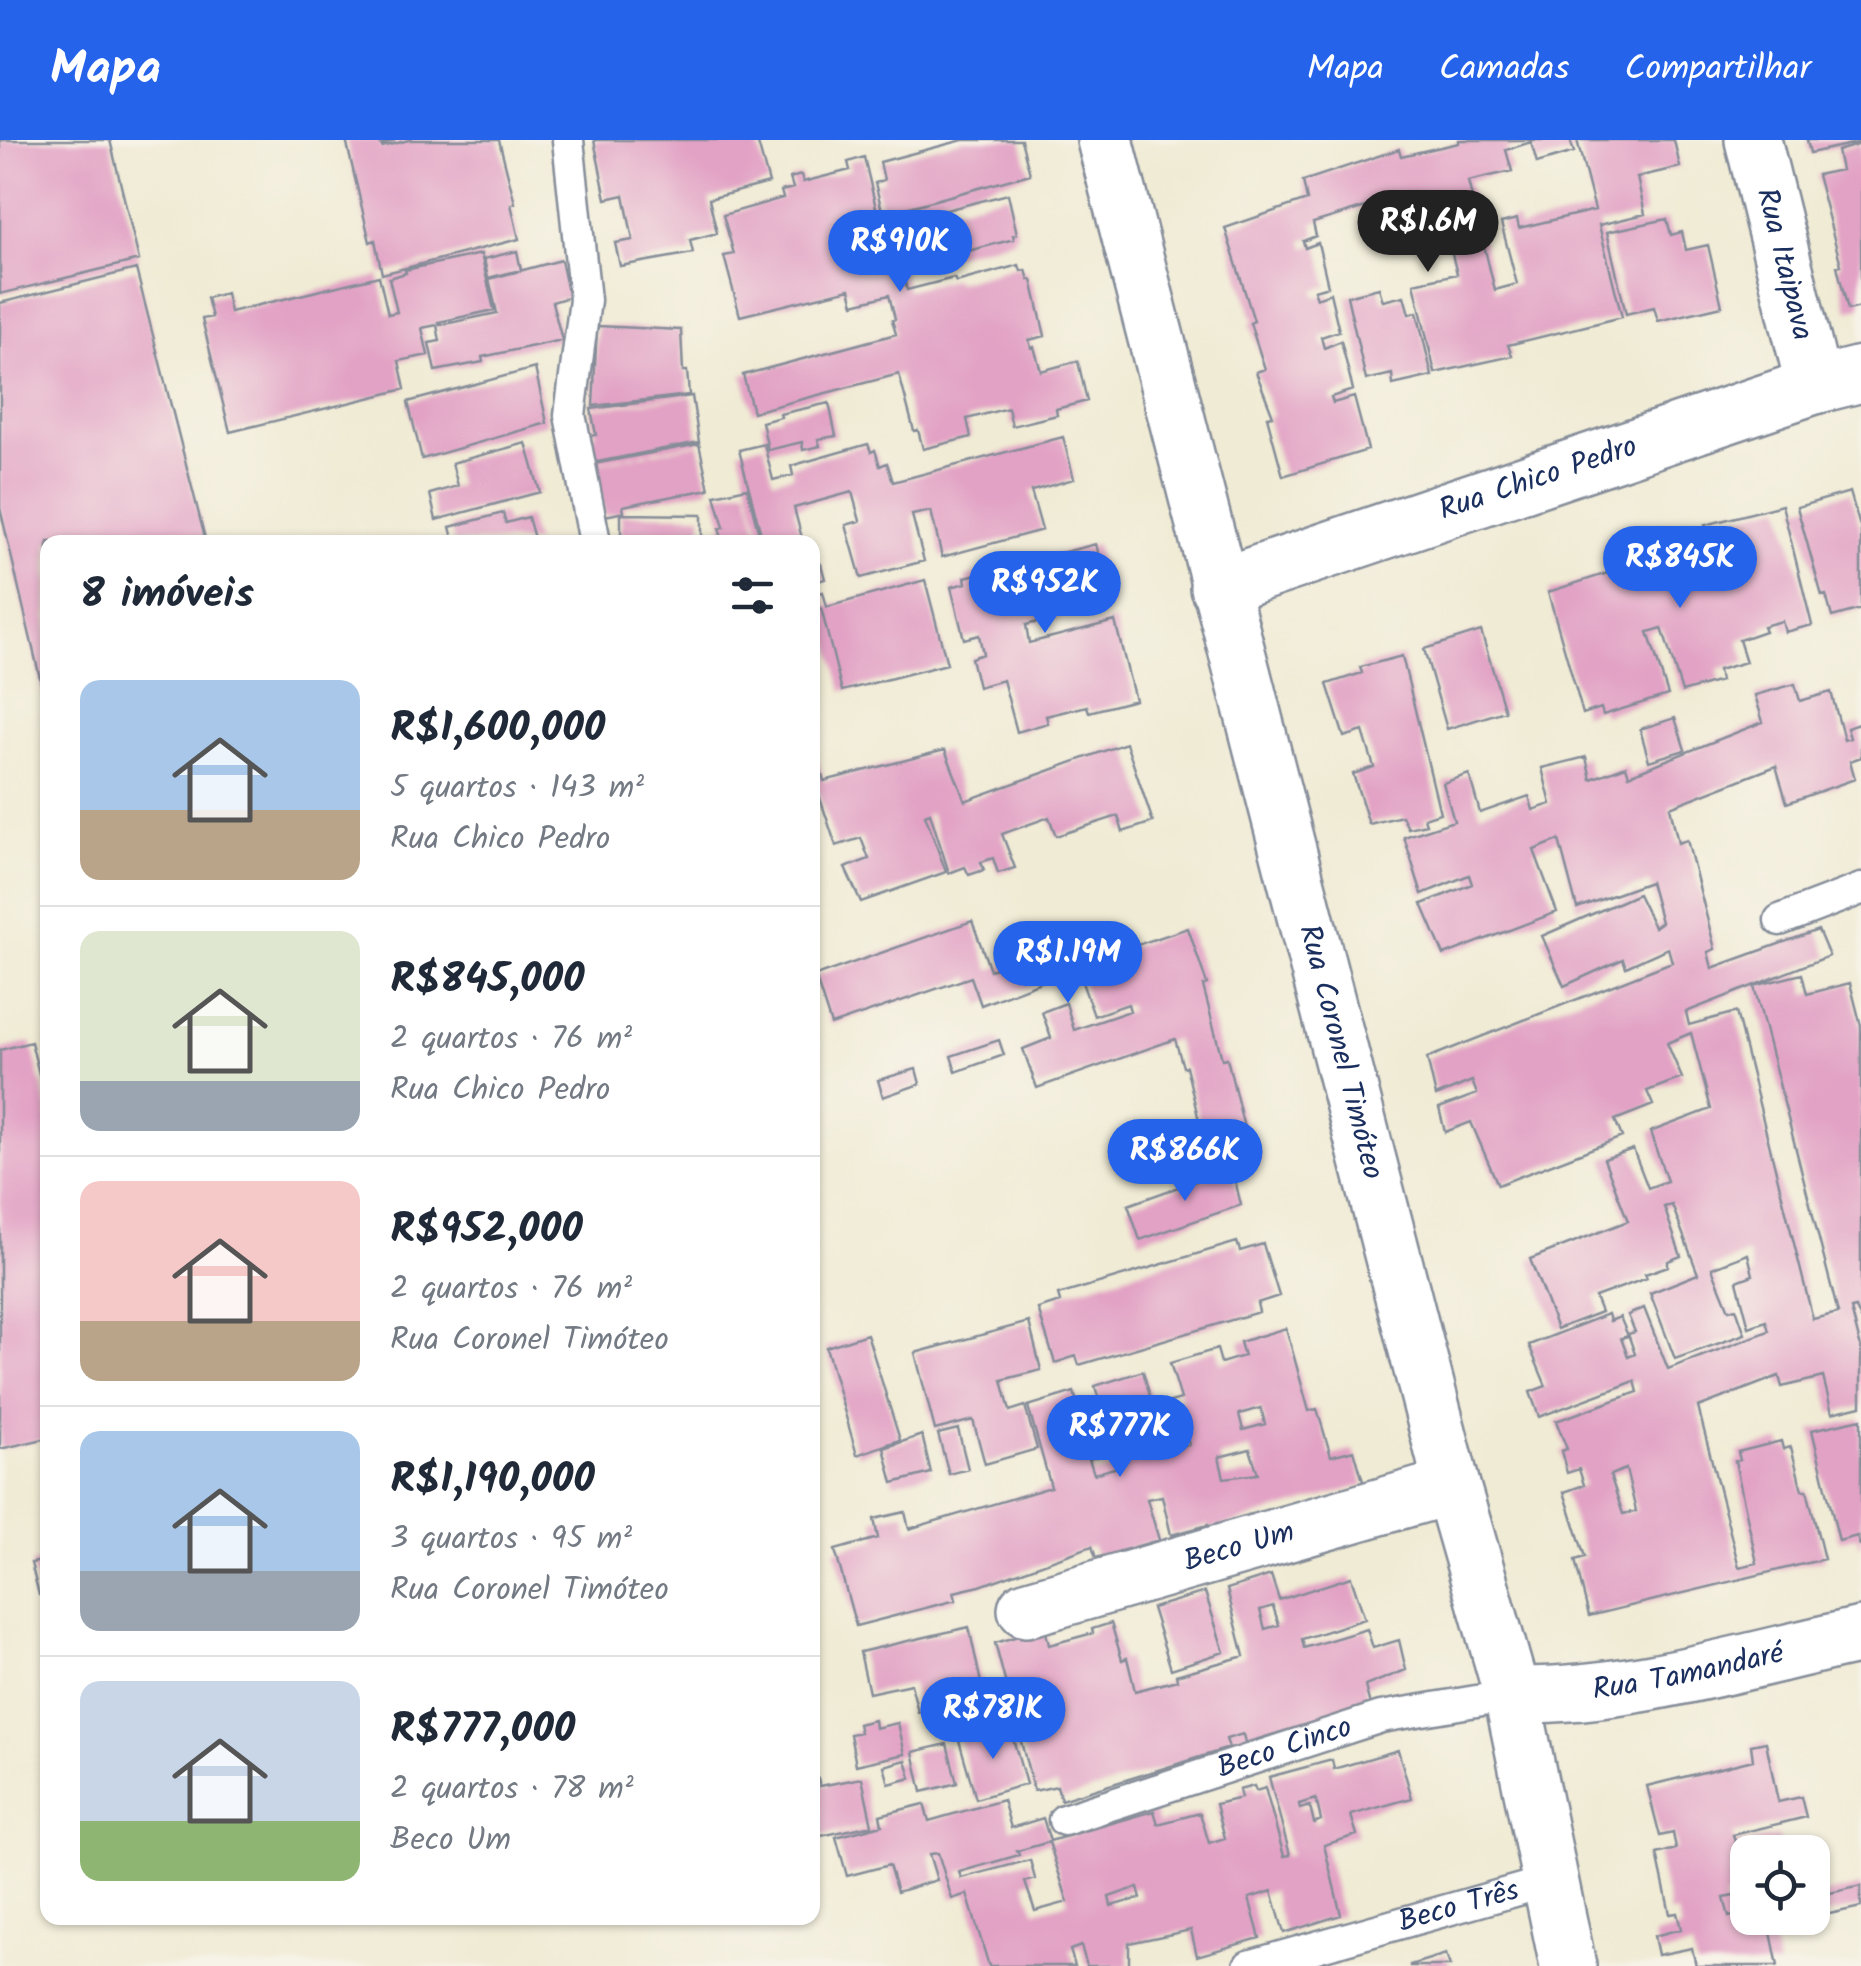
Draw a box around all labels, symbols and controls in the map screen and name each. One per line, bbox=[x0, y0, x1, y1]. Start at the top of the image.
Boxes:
text: Mapa bbox=[50, 32, 161, 108]
text: Mapa bbox=[1307, 42, 1384, 98]
text: Camadas bbox=[1439, 42, 1569, 98]
text: Compartilhar bbox=[1624, 42, 1811, 98]
street label: Rua Itaipava bbox=[1742, 183, 1826, 345]
pin: R$1.6M bbox=[1347, 190, 1509, 275]
text: R$1.6M bbox=[1380, 197, 1476, 248]
pin: R$910K bbox=[819, 210, 981, 295]
text: R$910K bbox=[850, 217, 950, 268]
street label: Rua Chico Pedro bbox=[1433, 423, 1644, 535]
pin: R$845K bbox=[1599, 526, 1761, 611]
text: R$845K bbox=[1625, 533, 1735, 584]
pin: R$952K bbox=[964, 551, 1126, 636]
text: R$952K bbox=[991, 558, 1099, 609]
text: 8 imóveis bbox=[80, 562, 254, 629]
icon: filters bbox=[725, 568, 780, 623]
text: R$1,600,000 bbox=[390, 696, 605, 763]
icon: home bbox=[160, 720, 280, 840]
text: 5 quartos · 143 m² bbox=[390, 763, 644, 814]
text: Rua Chico Pedro bbox=[390, 814, 610, 865]
street label: Rua Coronel Timóteo bbox=[1284, 920, 1396, 1185]
pin: R$1.19M bbox=[976, 921, 1160, 1006]
text: R$1.19M bbox=[1015, 928, 1121, 979]
text: R$845,000 bbox=[390, 947, 585, 1014]
icon: home bbox=[160, 971, 280, 1091]
text: 2 quartos · 76 m² bbox=[390, 1014, 632, 1065]
text: Rua Chico Pedro bbox=[390, 1065, 610, 1116]
pin: R$866K bbox=[1104, 1119, 1266, 1204]
text: R$866K bbox=[1129, 1126, 1241, 1177]
text: R$952,000 bbox=[390, 1197, 583, 1264]
icon: home bbox=[160, 1221, 280, 1341]
text: 2 quartos · 76 m² bbox=[390, 1264, 632, 1315]
text: Rua Coronel Timóteo bbox=[390, 1315, 669, 1366]
pin: R$777K bbox=[1039, 1395, 1201, 1480]
text: R$777K bbox=[1069, 1402, 1171, 1453]
text: R$1,190,000 bbox=[390, 1447, 595, 1514]
icon: home bbox=[160, 1471, 280, 1591]
street label: Beco Um bbox=[1178, 1509, 1300, 1586]
text: 3 quartos · 95 m² bbox=[390, 1514, 632, 1565]
text: Rua Coronel Timóteo bbox=[390, 1565, 669, 1616]
street label: Rua Tamandaré bbox=[1590, 1629, 1791, 1715]
pin: R$781K bbox=[912, 1677, 1074, 1762]
text: R$781K bbox=[942, 1684, 1044, 1735]
text: R$777,000 bbox=[390, 1697, 575, 1764]
street label: Beco Cinco bbox=[1211, 1704, 1358, 1793]
icon: home bbox=[160, 1721, 280, 1841]
text: 2 quartos · 78 m² bbox=[390, 1764, 634, 1815]
text: Beco Um bbox=[390, 1815, 511, 1866]
map controls bbox=[1730, 1835, 1830, 1935]
button: locate bbox=[1730, 1835, 1830, 1935]
street label: Beco Três bbox=[1393, 1867, 1525, 1947]

